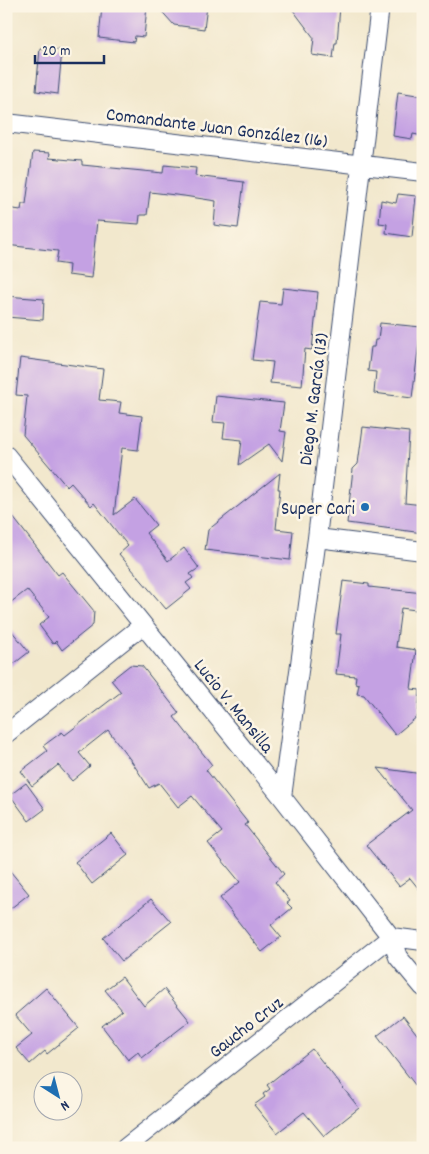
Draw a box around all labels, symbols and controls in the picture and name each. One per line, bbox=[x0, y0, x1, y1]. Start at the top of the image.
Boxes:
scale bar bbox=[35, 32, 104, 64]
text: 20 m bbox=[42, 41, 70, 63]
street label: Comandante Juan González (16) bbox=[104, 102, 329, 156]
street label: Diego M. García (13) bbox=[294, 331, 337, 467]
place label: Super Cari bbox=[281, 497, 356, 524]
marker: Super Cari bbox=[359, 501, 371, 513]
street label: Lucio V. Mansilla bbox=[186, 654, 280, 761]
street label: Gaucho Cruz bbox=[204, 991, 290, 1066]
north arrow bbox=[32, 1072, 82, 1122]
text: N bbox=[56, 1095, 73, 1115]

